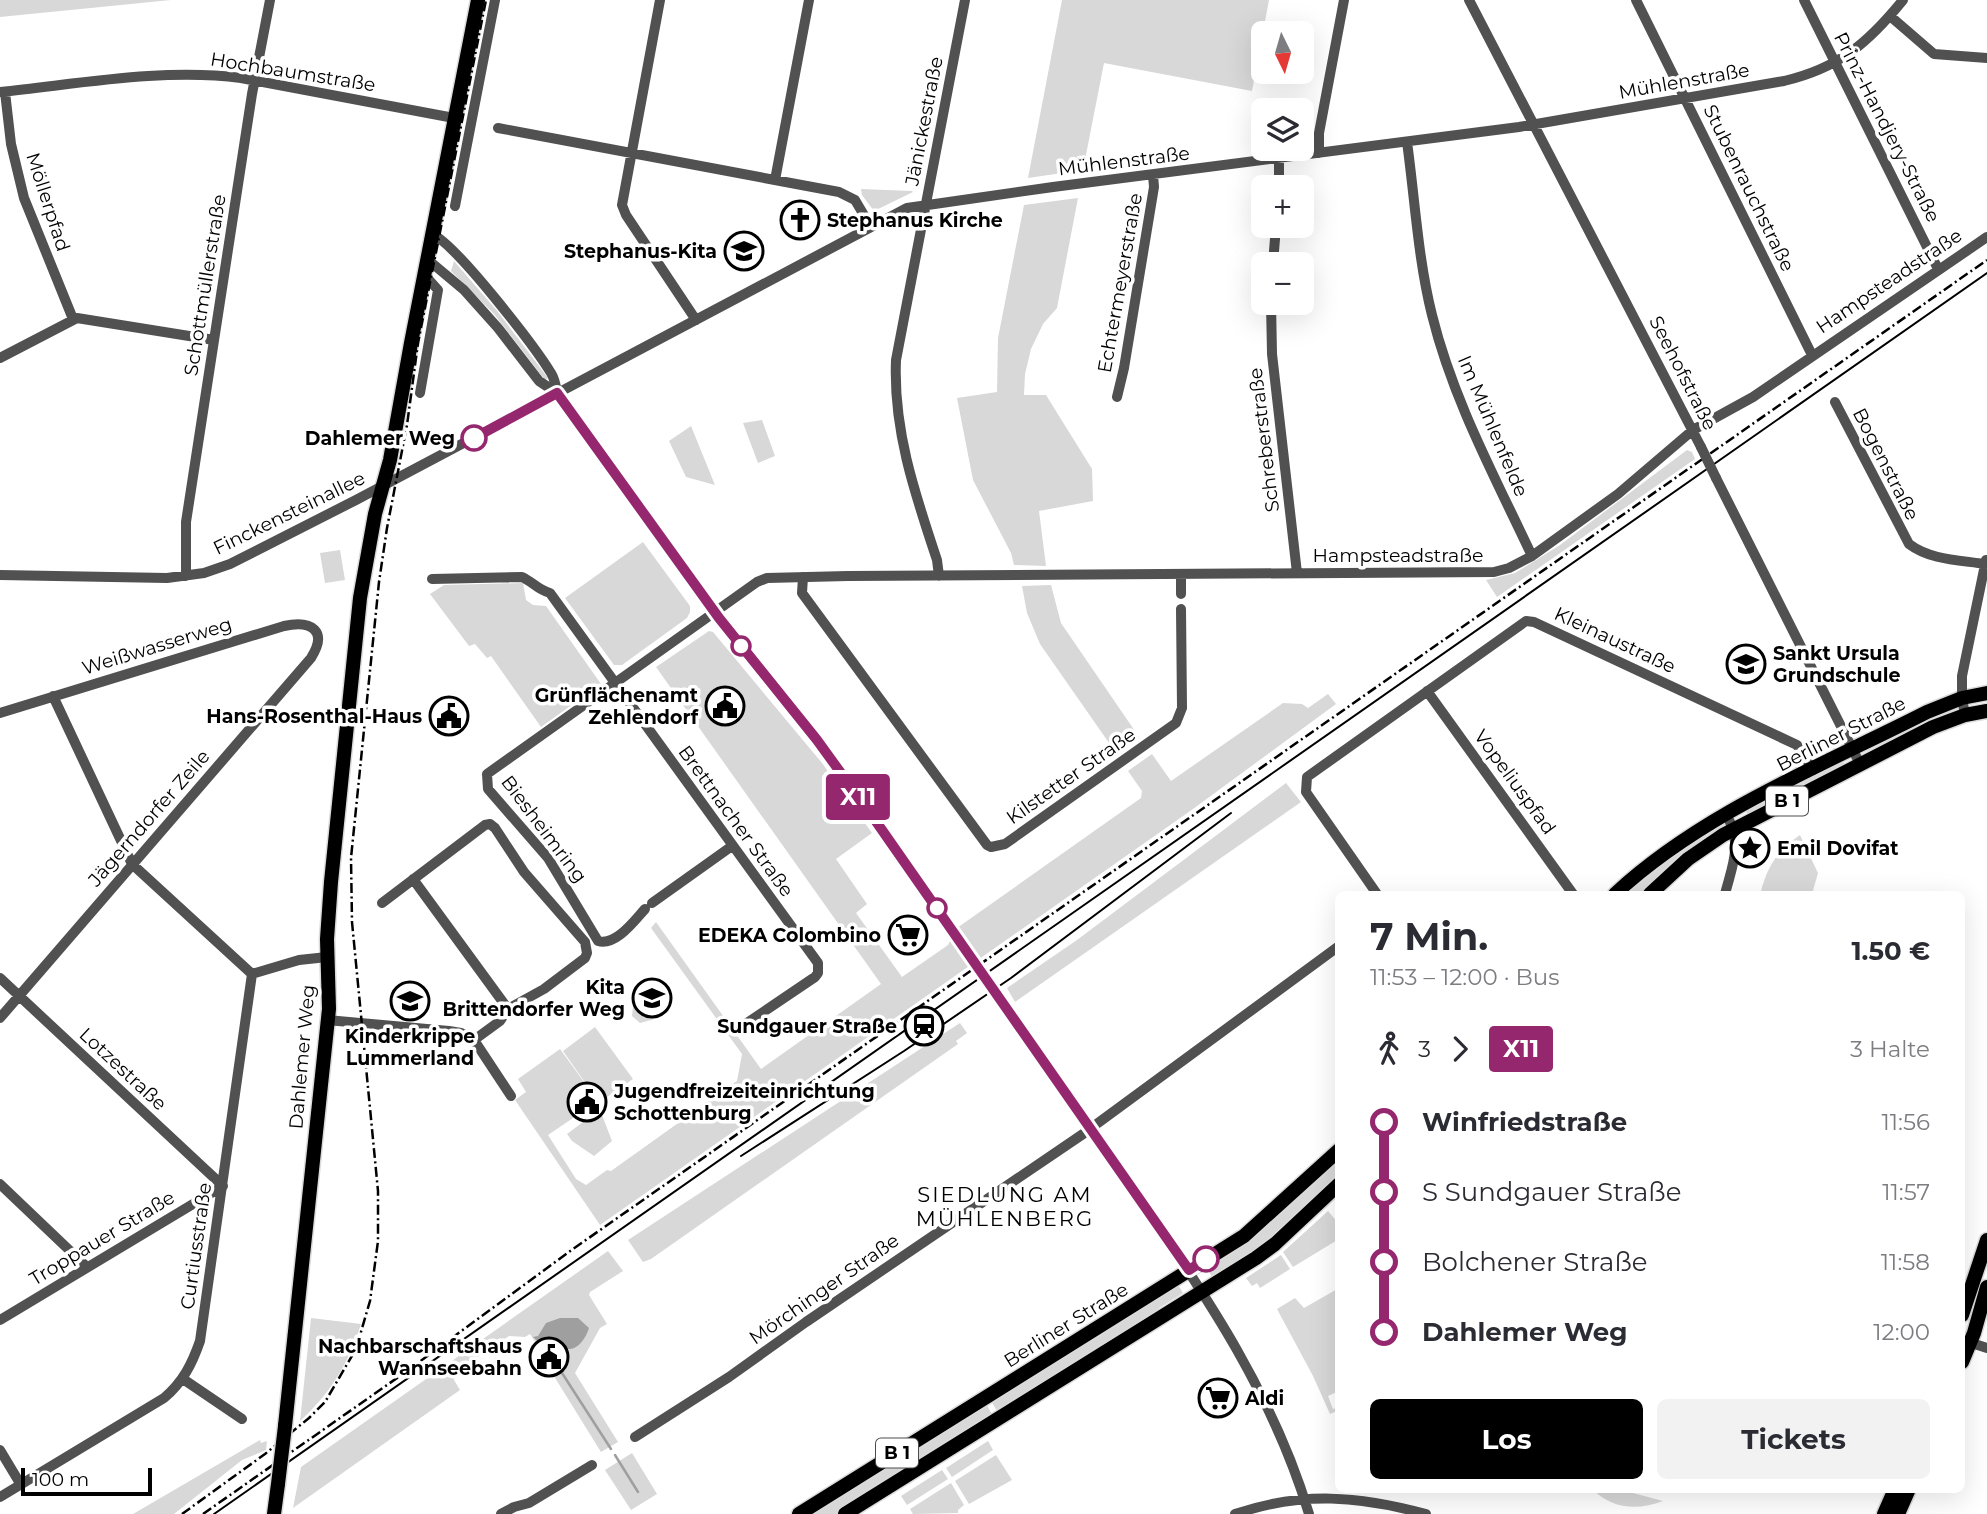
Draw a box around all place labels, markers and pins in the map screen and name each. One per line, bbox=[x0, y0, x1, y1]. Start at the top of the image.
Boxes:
church icon: Stephanus Kirche bbox=[779, 199, 821, 241]
place label: Stephanus Kirche bbox=[827, 209, 1003, 232]
school or university icon: Stephanus-Kita bbox=[723, 230, 765, 272]
place label: Stephanus-Kita bbox=[564, 240, 717, 263]
marker: Dahlemer Weg bbox=[461, 425, 487, 451]
place label: Dahlemer Weg bbox=[305, 427, 455, 450]
unlabelled marker bbox=[731, 636, 751, 656]
place label: Sankt Ursula Grundschule bbox=[1773, 642, 1900, 687]
school or university icon: Sankt Ursula Grundschule bbox=[1725, 643, 1767, 685]
place label: Grünflächenamt Zehlendorf bbox=[535, 684, 699, 729]
public building icon: Grünflächenamt Zehlendorf bbox=[704, 685, 746, 727]
public building icon: Hans-Rosenthal-Haus bbox=[428, 695, 470, 737]
place label: Hans-Rosenthal-Haus bbox=[206, 705, 422, 728]
place icon: Emil Dovifat bbox=[1729, 827, 1771, 869]
place label: Emil Dovifat bbox=[1777, 837, 1899, 860]
unlabelled marker bbox=[927, 898, 947, 918]
supermarket icon: EDEKA Colombino bbox=[887, 914, 929, 956]
place label: EDEKA Colombino bbox=[698, 924, 881, 947]
place label: Kita Brittendorfer Weg bbox=[443, 976, 625, 1021]
school or university icon: Kita Brittendorfer Weg bbox=[631, 977, 673, 1019]
school or university icon: Kinderkrippe Lummerland bbox=[389, 980, 431, 1022]
station icon: Sundgauer Straße bbox=[903, 1005, 945, 1047]
place label: Sundgauer Straße bbox=[717, 1015, 897, 1038]
place label: Kinderkrippe Lummerland bbox=[345, 1025, 475, 1070]
place label: Jugendfreizeiteinrichtung Schottenburg bbox=[613, 1080, 875, 1125]
public building icon: Jugendfreizeiteinrichtung Schottenburg bbox=[566, 1081, 608, 1123]
unlabelled marker bbox=[1193, 1246, 1219, 1272]
place label: Nachbarschaftshaus Wannseebahn bbox=[318, 1335, 522, 1380]
public building icon: Nachbarschaftshaus Wannseebahn bbox=[528, 1336, 570, 1378]
supermarket icon: Aldi bbox=[1197, 1377, 1239, 1419]
place label: Aldi bbox=[1244, 1387, 1284, 1410]

